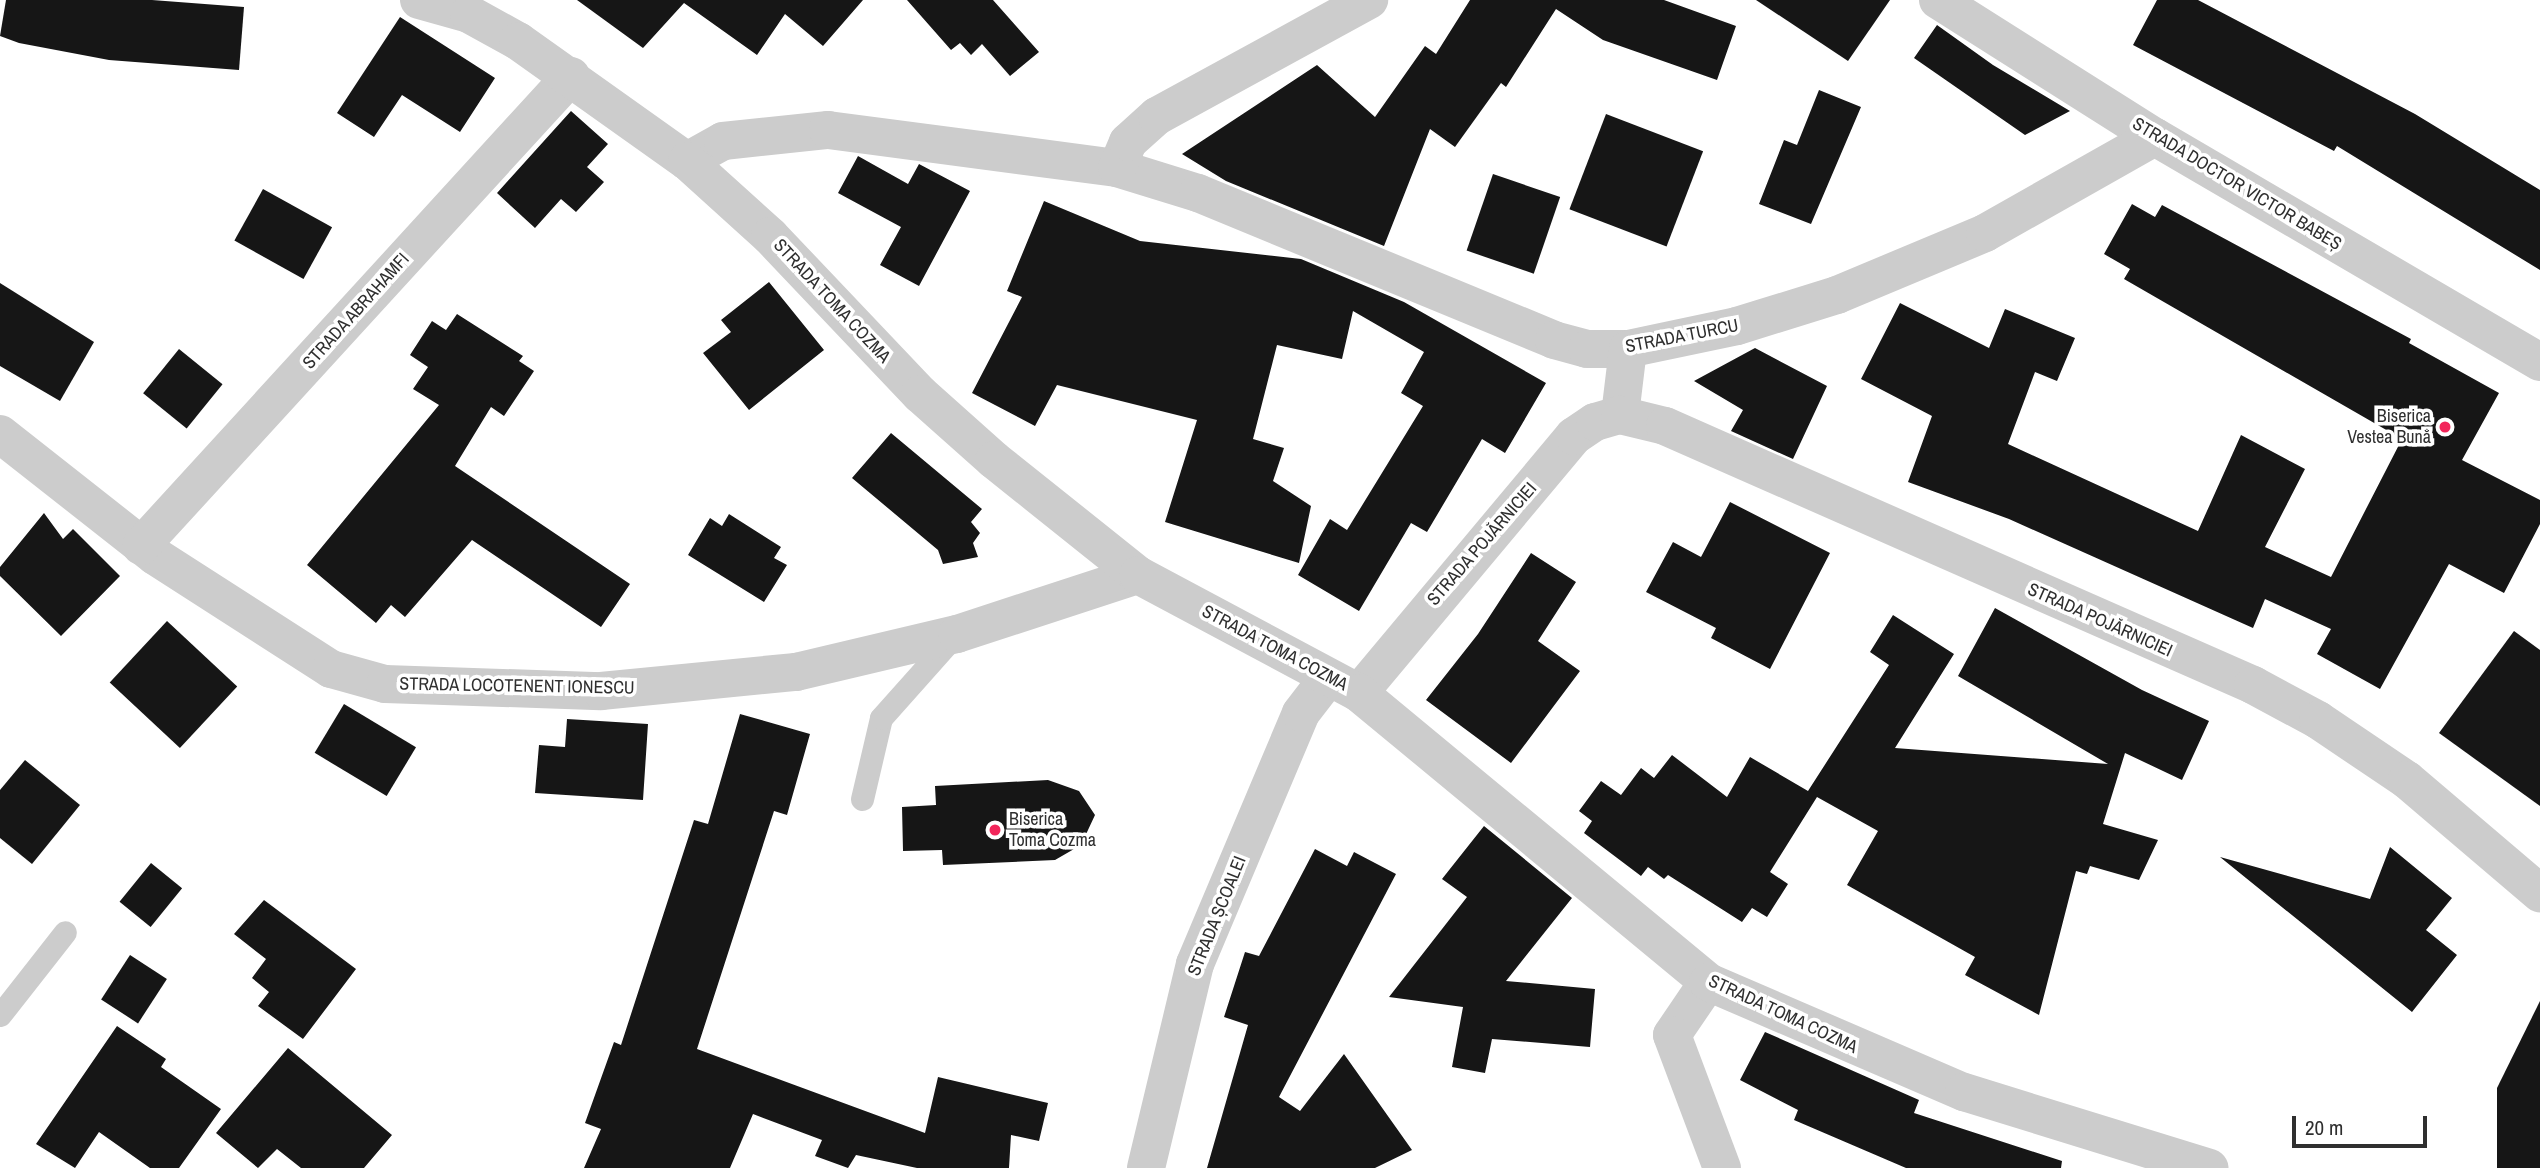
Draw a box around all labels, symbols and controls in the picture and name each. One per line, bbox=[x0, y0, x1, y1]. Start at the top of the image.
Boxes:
street label: STRADA DOCTOR VICTOR BABEȘ bbox=[2128, 113, 2346, 255]
street label: STRADA TOMA COZMA bbox=[768, 234, 896, 368]
street label: STRADA ABRAHAMFI bbox=[298, 248, 414, 374]
street label: STRADA TURCU bbox=[1623, 314, 1741, 358]
place label: Biserica Vestea Bună bbox=[2347, 406, 2431, 448]
marker: Biserica Vestea Bună bbox=[2437, 419, 2453, 435]
street label: STRADA POJĂRNICIEI bbox=[1422, 478, 1542, 610]
street label: STRADA POJĂRNICIEI bbox=[2024, 578, 2176, 662]
street label: STRADA TOMA COZMA bbox=[1198, 600, 1352, 696]
street label: STRADA LOCOTENENT IONESCU bbox=[399, 673, 635, 699]
place label: Biserica Toma Cozma bbox=[1009, 809, 1096, 852]
marker: Biserica Toma Cozma bbox=[987, 822, 1003, 838]
street label: STRADA ȘCOALEI bbox=[1183, 853, 1251, 979]
street label: STRADA TOMA COZMA bbox=[1704, 970, 1862, 1058]
scale bar bbox=[2295, 1102, 2430, 1146]
text: 20 m bbox=[2305, 1113, 2343, 1142]

